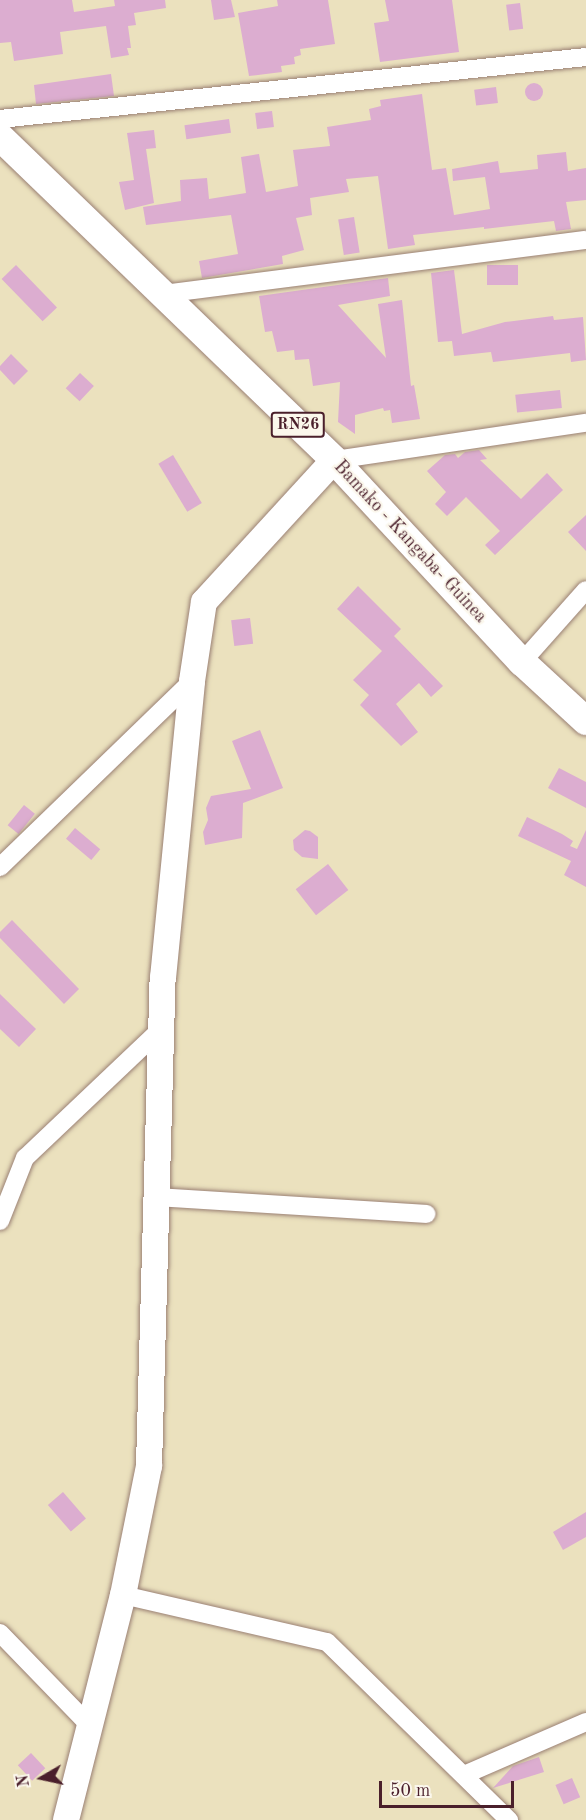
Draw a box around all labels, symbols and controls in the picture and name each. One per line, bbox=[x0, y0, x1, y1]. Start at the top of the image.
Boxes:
road number: RN26 bbox=[270, 412, 326, 438]
street label: Bamako - Kangaba- Guinea bbox=[329, 456, 491, 628]
north arrow bbox=[12, 1748, 72, 1808]
scale bar bbox=[382, 1769, 517, 1807]
text: N bbox=[15, 1774, 33, 1788]
text: 50 m bbox=[390, 1782, 430, 1800]

